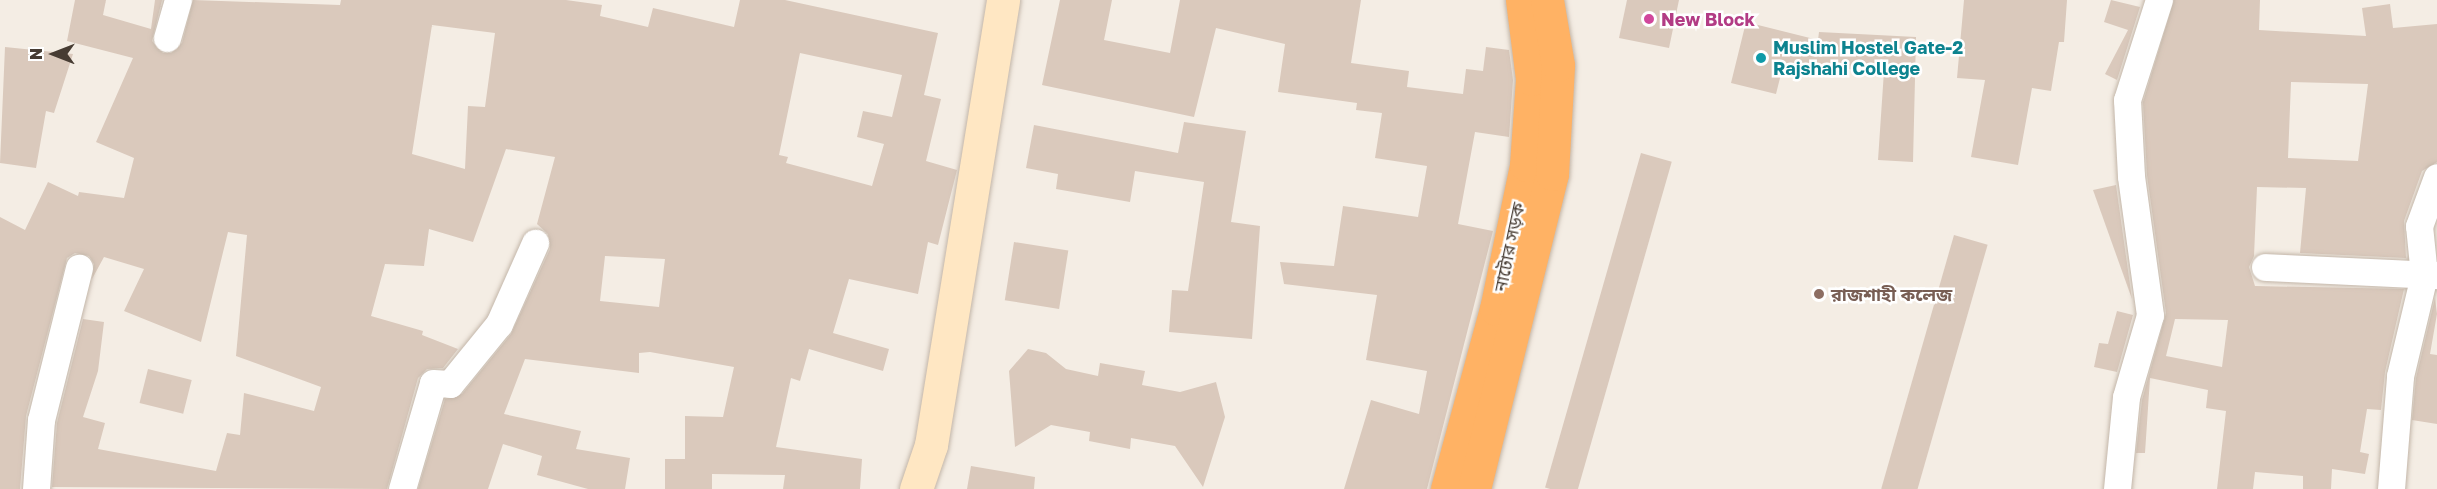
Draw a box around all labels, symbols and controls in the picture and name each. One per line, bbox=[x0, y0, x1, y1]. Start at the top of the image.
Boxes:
place label: New Block bbox=[1661, 8, 1755, 30]
marker: New Block bbox=[1642, 12, 1656, 26]
north arrow bbox=[24, 24, 84, 84]
place label: Muslim Hostel Gate-2 Rajshahi College bbox=[1773, 37, 1963, 80]
text: N bbox=[26, 48, 46, 60]
marker: Muslim Hostel Gate-2 Rajshahi College bbox=[1754, 51, 1768, 65]
street label: নাটোর সড়ক bbox=[1489, 200, 1529, 294]
place label: রাজশাহী কলেজ bbox=[1831, 283, 1952, 305]
marker: রাজশাহী কলেজ bbox=[1812, 287, 1826, 301]

